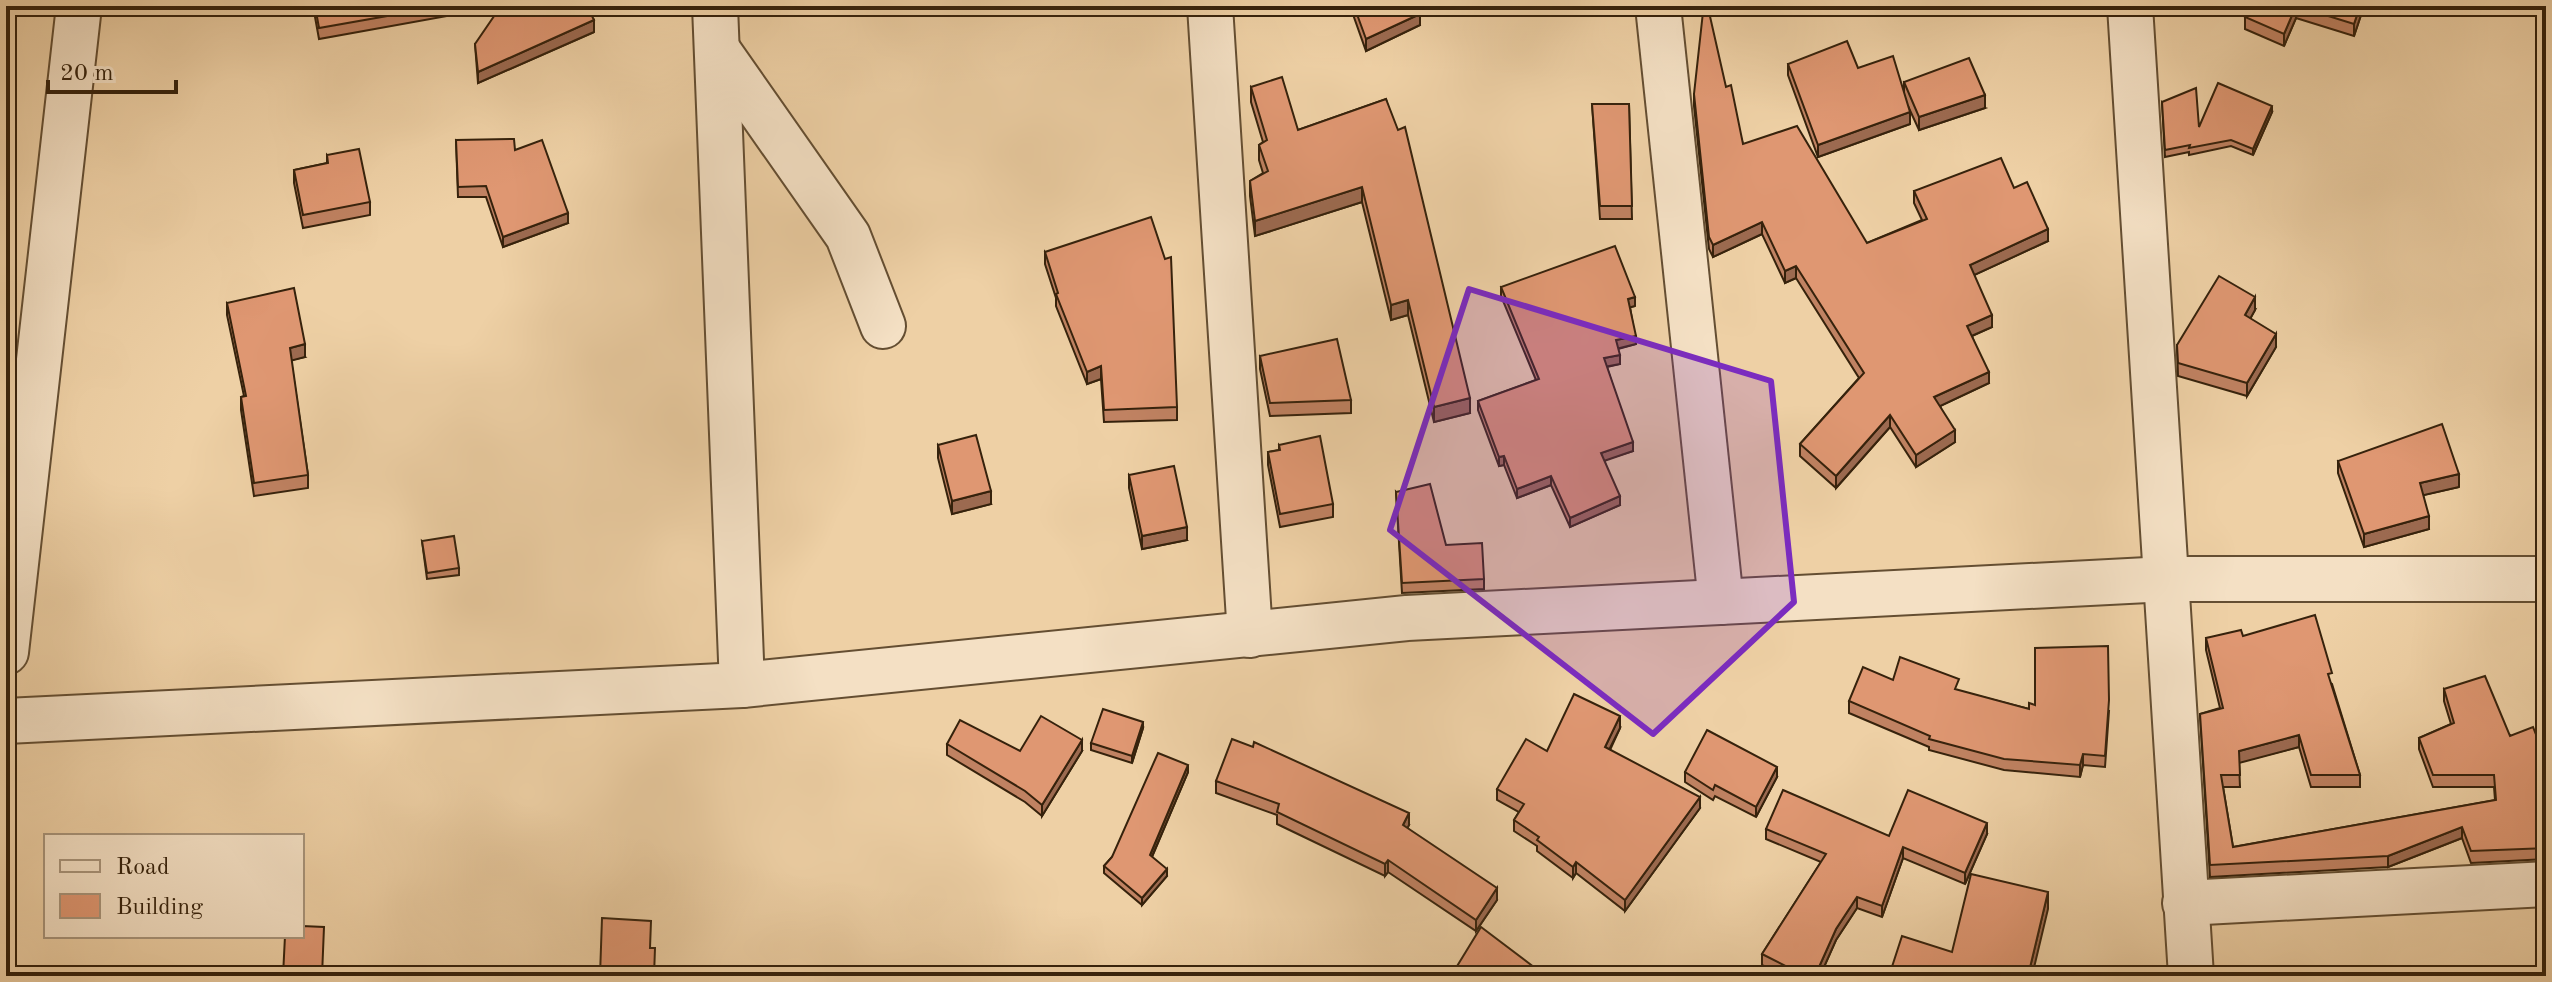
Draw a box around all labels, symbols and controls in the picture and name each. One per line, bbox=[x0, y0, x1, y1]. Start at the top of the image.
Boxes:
scale bar bbox=[48, 44, 176, 94]
text: 20 m bbox=[60, 62, 114, 86]
legend bbox=[44, 834, 304, 938]
text: Road bbox=[116, 856, 169, 880]
text: Building bbox=[116, 896, 203, 920]

